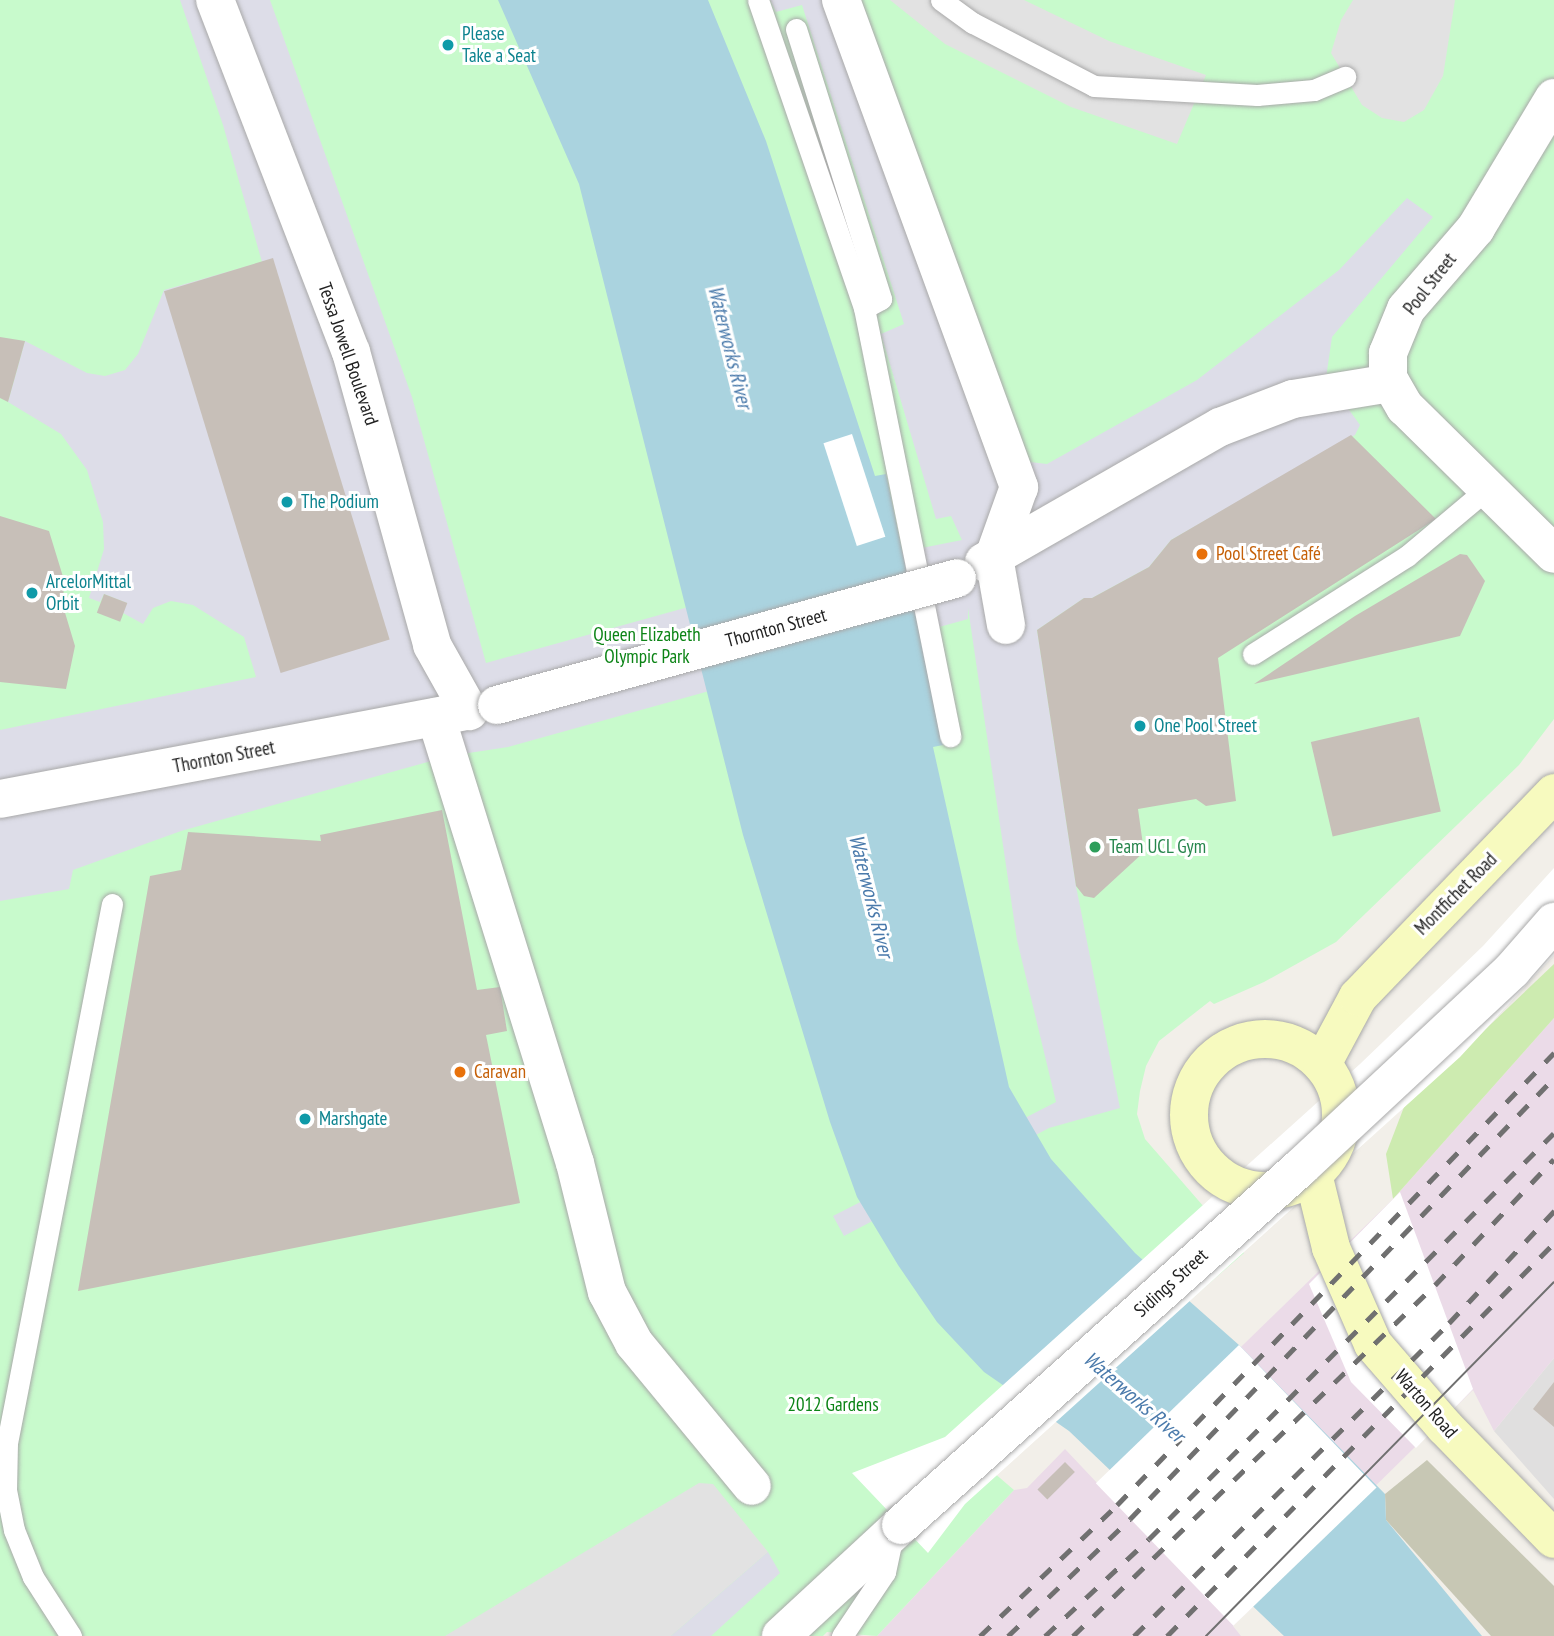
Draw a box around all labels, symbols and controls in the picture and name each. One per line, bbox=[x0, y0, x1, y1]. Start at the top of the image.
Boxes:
place label: Please Take a Seat bbox=[462, 23, 536, 67]
marker: Please Take a Seat bbox=[440, 37, 456, 53]
street label: Pool Street bbox=[1399, 249, 1461, 319]
street label: Tessa Jowell Boulevard bbox=[313, 280, 383, 428]
water label: Waterworks River bbox=[703, 283, 757, 411]
place label: The Podium bbox=[301, 491, 379, 513]
marker: The Podium bbox=[279, 494, 295, 510]
place label: Pool Street Café bbox=[1216, 543, 1321, 565]
marker: Pool Street Café bbox=[1194, 546, 1210, 562]
place label: ArcelorMittal Orbit bbox=[46, 571, 131, 615]
marker: ArcelorMittal Orbit bbox=[24, 585, 40, 601]
street label: Thornton Street bbox=[723, 604, 829, 652]
park label: Queen Elizabeth Olympic Park bbox=[593, 624, 701, 668]
place label: One Pool Street bbox=[1154, 715, 1257, 737]
marker: One Pool Street bbox=[1132, 718, 1148, 734]
street label: Thornton Street bbox=[171, 736, 277, 778]
water label: Waterworks River bbox=[844, 832, 898, 960]
place label: Team UCL Gym bbox=[1109, 836, 1207, 858]
marker: Team UCL Gym bbox=[1087, 839, 1103, 855]
street label: Montfichet Road bbox=[1410, 848, 1502, 940]
place label: Caravan bbox=[474, 1061, 526, 1083]
marker: Caravan bbox=[452, 1064, 468, 1080]
place label: Marshgate bbox=[319, 1108, 387, 1130]
marker: Marshgate bbox=[297, 1111, 313, 1127]
street label: Sidings Street bbox=[1130, 1244, 1212, 1322]
water label: Waterworks River bbox=[1078, 1346, 1190, 1448]
street label: Warton Road bbox=[1390, 1365, 1462, 1443]
park label: 2012 Gardens bbox=[787, 1394, 879, 1416]

